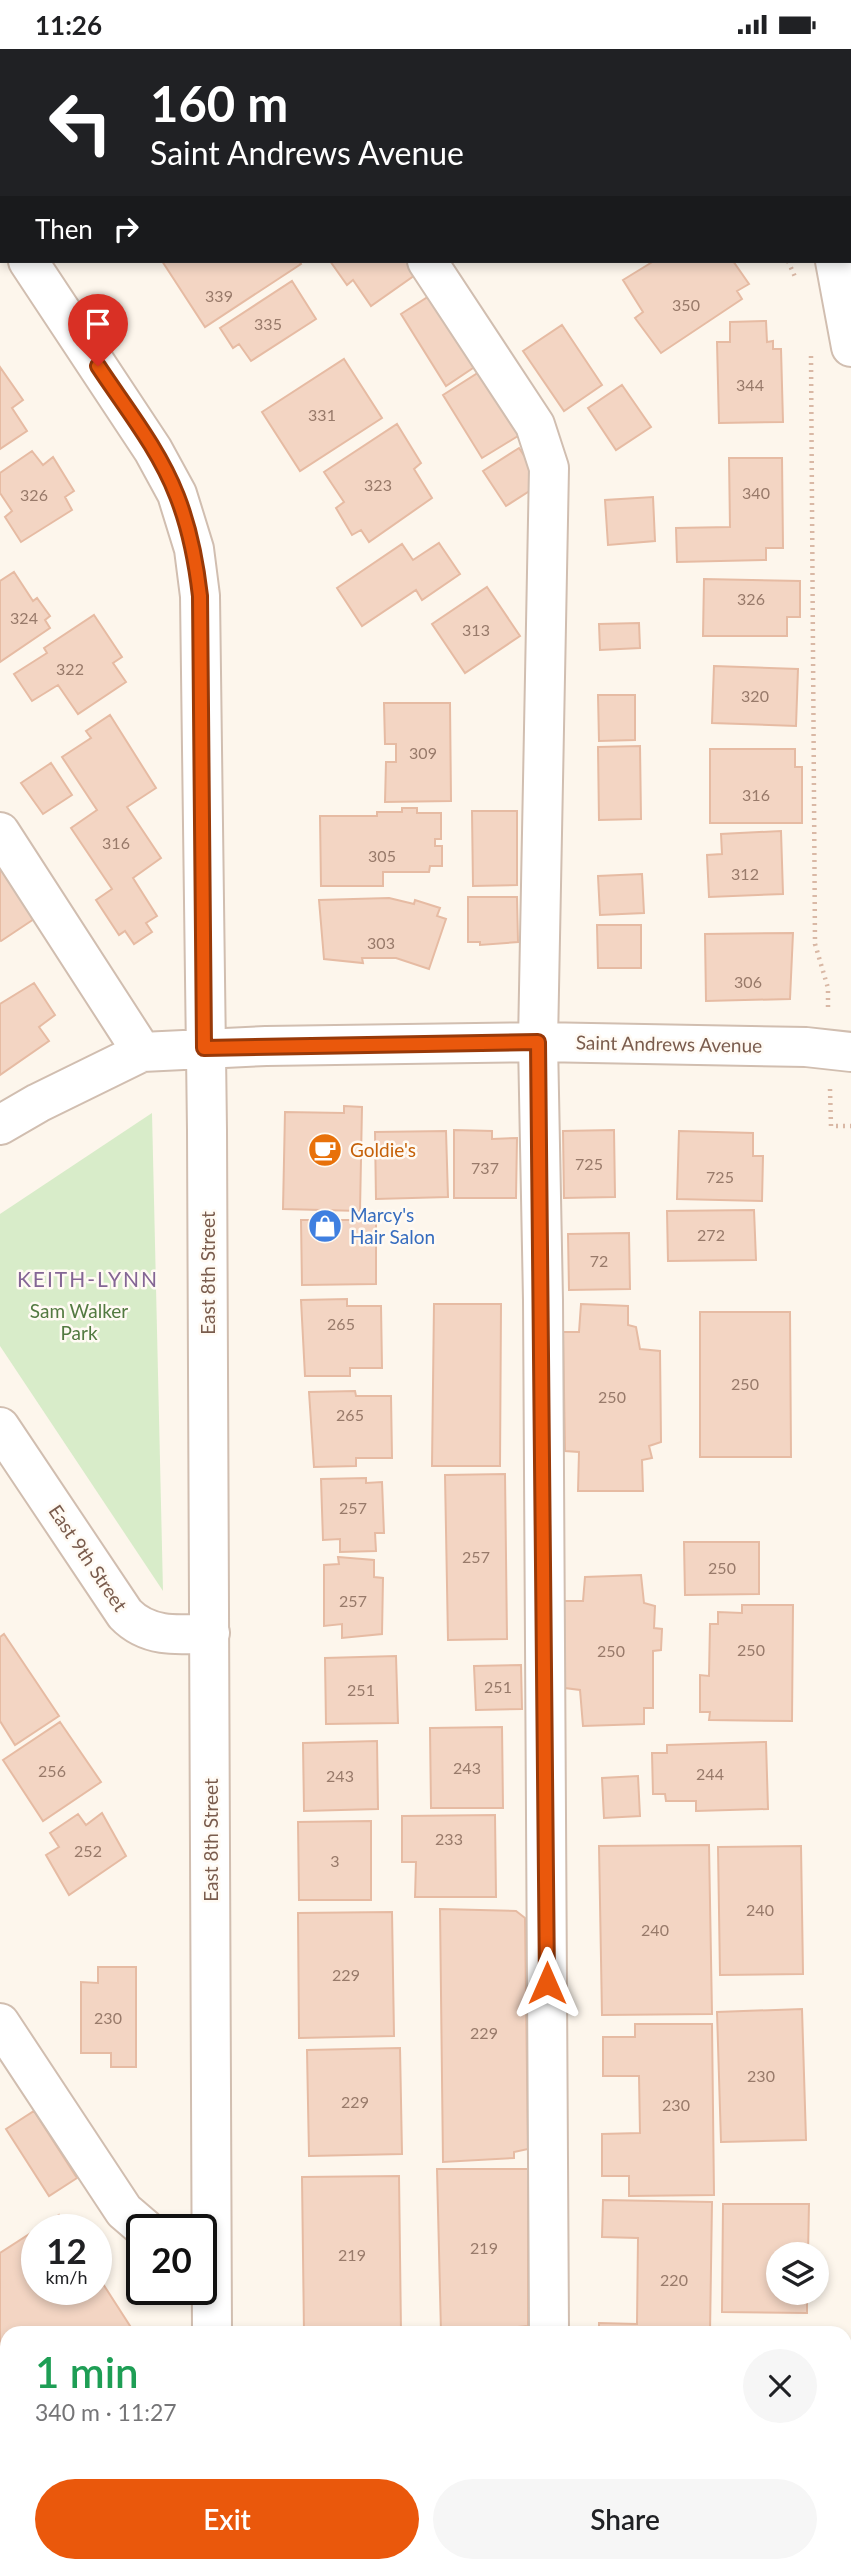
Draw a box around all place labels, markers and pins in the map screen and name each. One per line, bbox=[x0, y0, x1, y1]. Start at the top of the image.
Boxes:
pin bbox=[68, 294, 128, 366]
cafe icon: Goldie's bbox=[306, 1131, 344, 1169]
place label: Goldie's bbox=[350, 1138, 416, 1161]
place label: Marcy's Hair Salon bbox=[350, 1203, 435, 1248]
shop icon: Marcy's Hair Salon bbox=[306, 1207, 344, 1245]

